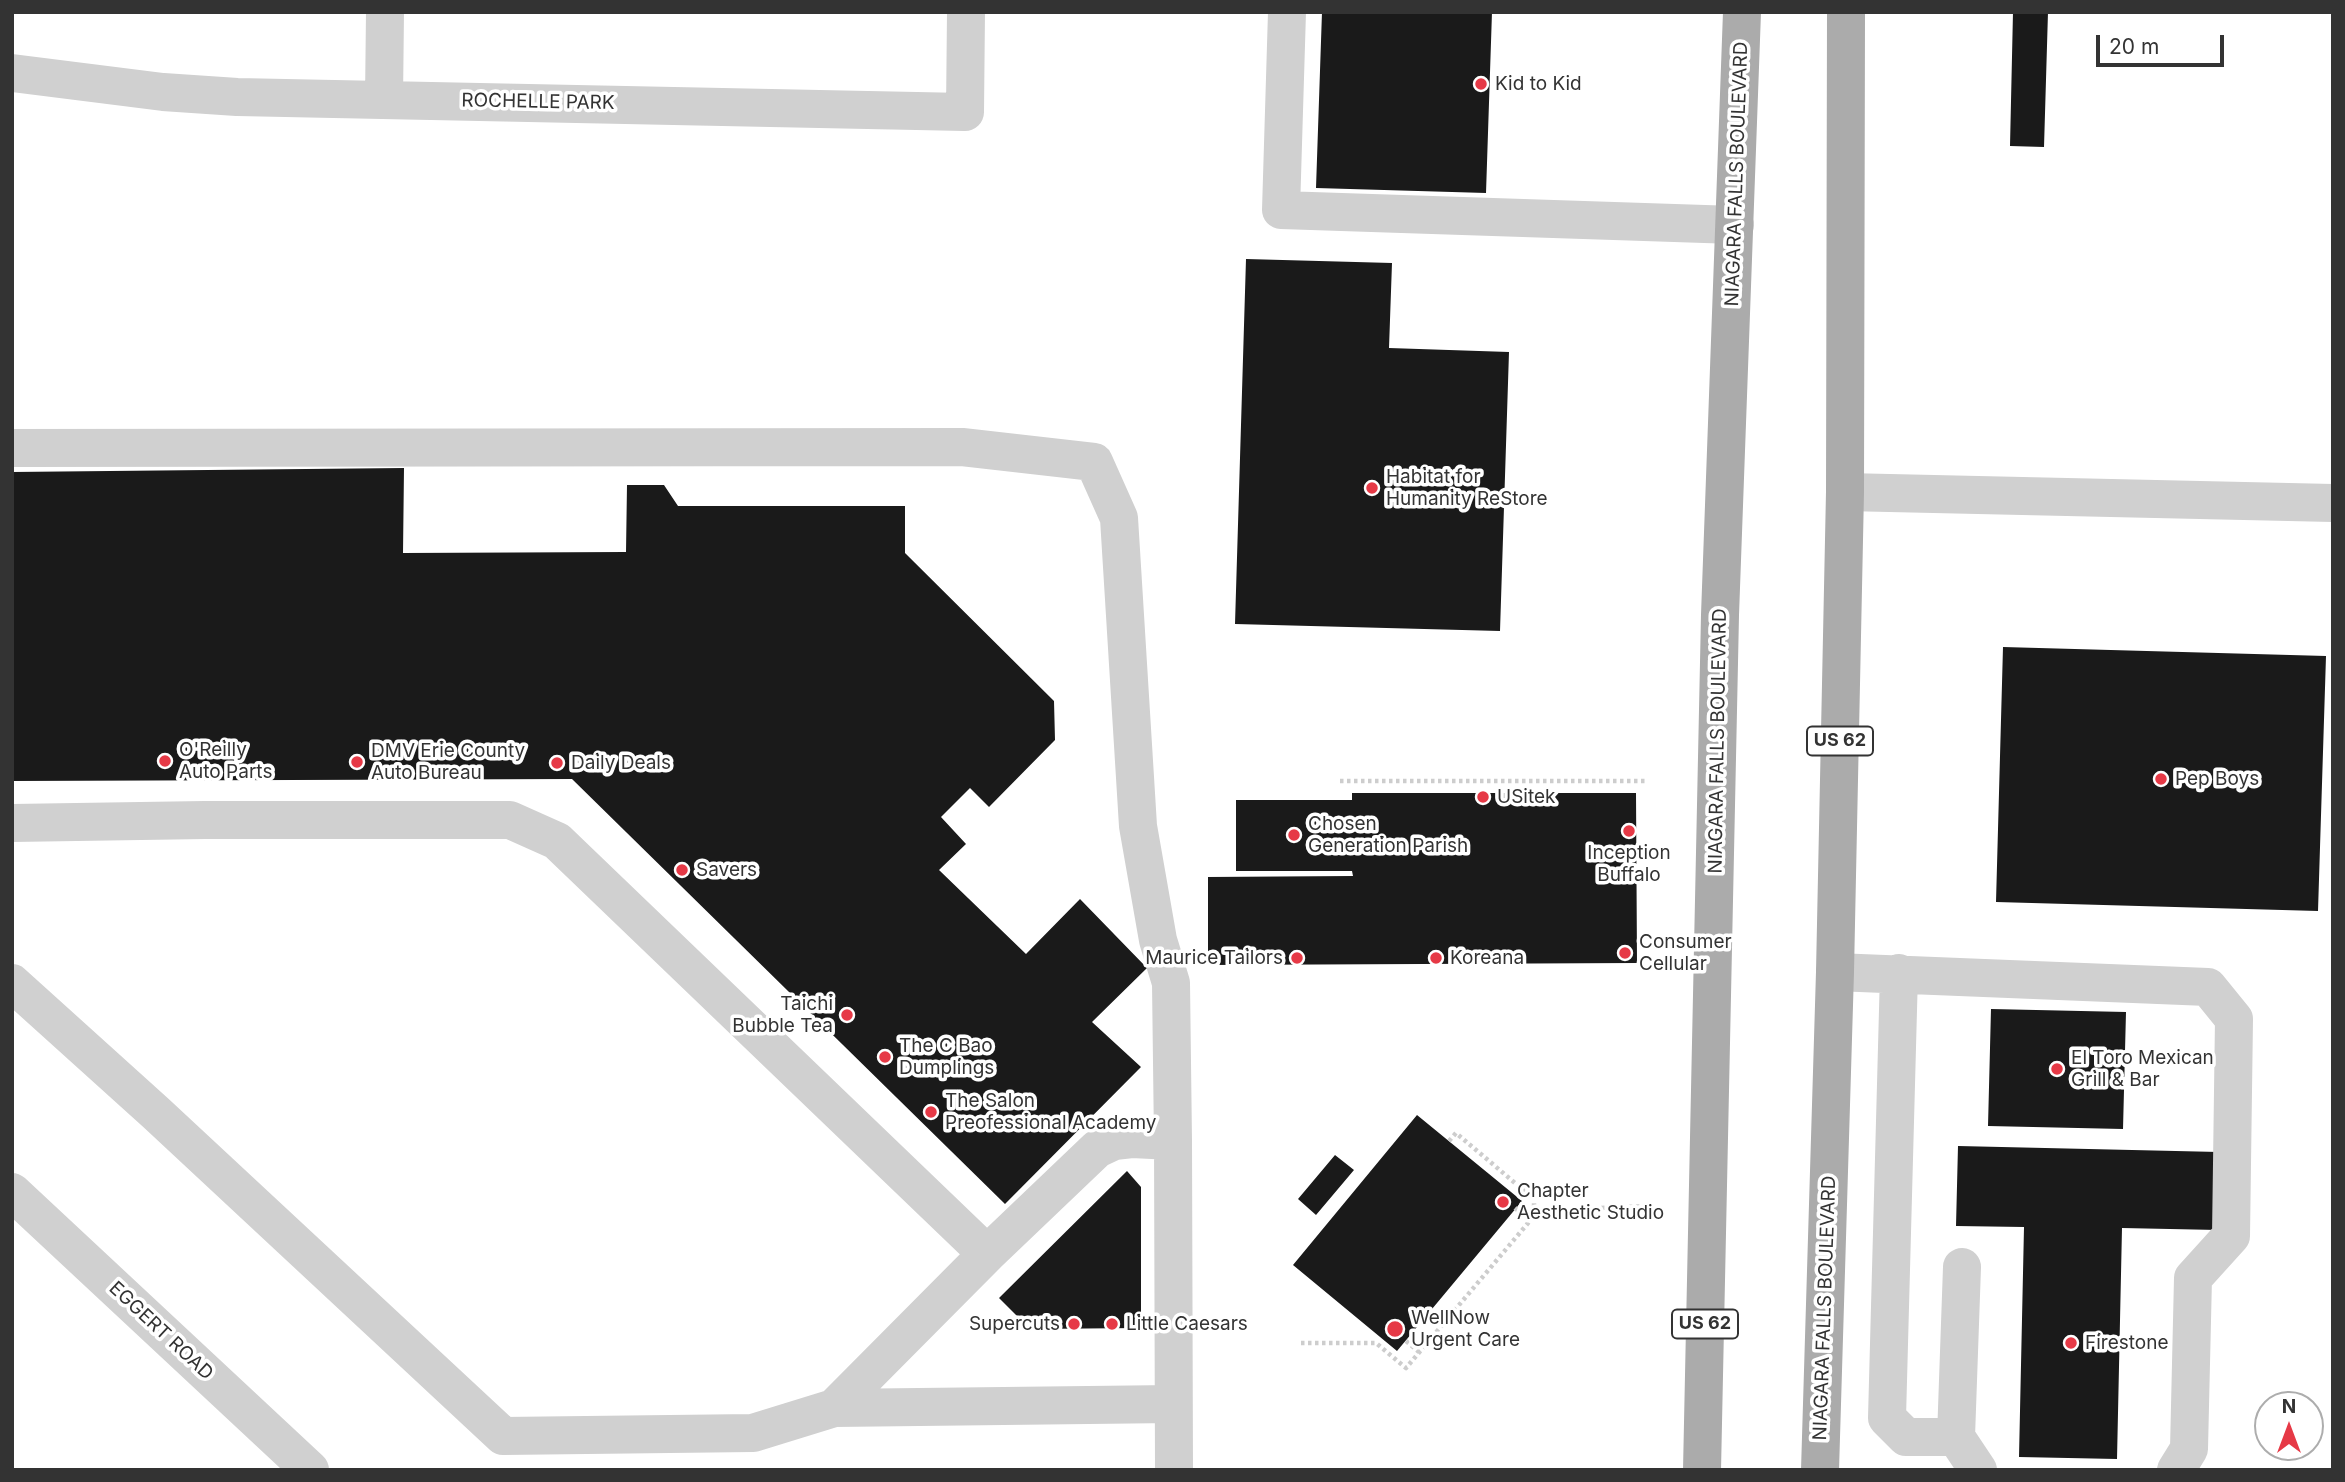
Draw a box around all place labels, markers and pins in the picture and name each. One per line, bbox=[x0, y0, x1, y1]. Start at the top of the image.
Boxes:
place label: Kid to Kid bbox=[1495, 73, 1582, 95]
marker: Kid to Kid bbox=[1473, 76, 1489, 92]
place label: Habitat for Humanity ReStore bbox=[1386, 466, 1548, 510]
marker: Habitat for Humanity ReStore bbox=[1364, 480, 1380, 496]
place label: O'Reilly Auto Parts bbox=[179, 739, 272, 783]
place label: DMV Erie County Auto Bureau bbox=[371, 740, 525, 784]
place label: Daily Deals bbox=[571, 752, 671, 774]
marker: O'Reilly Auto Parts bbox=[157, 753, 173, 769]
marker: DMV Erie County Auto Bureau bbox=[349, 754, 365, 770]
marker: Daily Deals bbox=[549, 755, 565, 771]
place label: Pep Boys bbox=[2175, 768, 2259, 790]
marker: Pep Boys bbox=[2153, 771, 2169, 787]
place label: USitek bbox=[1497, 786, 1555, 808]
marker: USitek bbox=[1475, 789, 1491, 805]
place label: Chosen Generation Parish bbox=[1308, 813, 1468, 857]
marker: Inception Buffalo bbox=[1621, 823, 1637, 839]
marker: Chosen Generation Parish bbox=[1286, 827, 1302, 843]
place label: Inception Buffalo bbox=[1587, 842, 1671, 886]
place label: Savers bbox=[696, 859, 757, 881]
marker: Savers bbox=[674, 862, 690, 878]
place label: Consumer Cellular bbox=[1639, 931, 1732, 975]
marker: Consumer Cellular bbox=[1617, 945, 1633, 961]
place label: Maurice Tailors bbox=[1145, 947, 1283, 969]
place label: Koreana bbox=[1450, 947, 1524, 969]
marker: Maurice Tailors bbox=[1289, 950, 1305, 966]
marker: Koreana bbox=[1428, 950, 1444, 966]
place label: Taichi Bubble Tea bbox=[732, 993, 833, 1037]
marker: Taichi Bubble Tea bbox=[839, 1007, 855, 1023]
place label: The C Bao Dumplings bbox=[899, 1035, 994, 1079]
place label: El Toro Mexican Grill & Bar bbox=[2071, 1047, 2214, 1091]
marker: The C Bao Dumplings bbox=[877, 1049, 893, 1065]
marker: El Toro Mexican Grill & Bar bbox=[2049, 1061, 2065, 1077]
place label: The Salon Preofessional Academy bbox=[945, 1090, 1156, 1134]
marker: The Salon Preofessional Academy bbox=[923, 1104, 939, 1120]
place label: Chapter Aesthetic Studio bbox=[1517, 1180, 1664, 1224]
marker: Chapter Aesthetic Studio bbox=[1495, 1194, 1511, 1210]
place label: WellNow Urgent Care bbox=[1411, 1307, 1520, 1351]
place label: Supercuts bbox=[969, 1313, 1060, 1335]
place label: Little Caesars bbox=[1126, 1313, 1248, 1335]
marker: Supercuts bbox=[1066, 1316, 1082, 1332]
marker: Little Caesars bbox=[1104, 1316, 1120, 1332]
marker: WellNow Urgent Care bbox=[1385, 1319, 1405, 1339]
place label: Firestone bbox=[2085, 1332, 2168, 1354]
marker: Firestone bbox=[2063, 1335, 2079, 1351]

